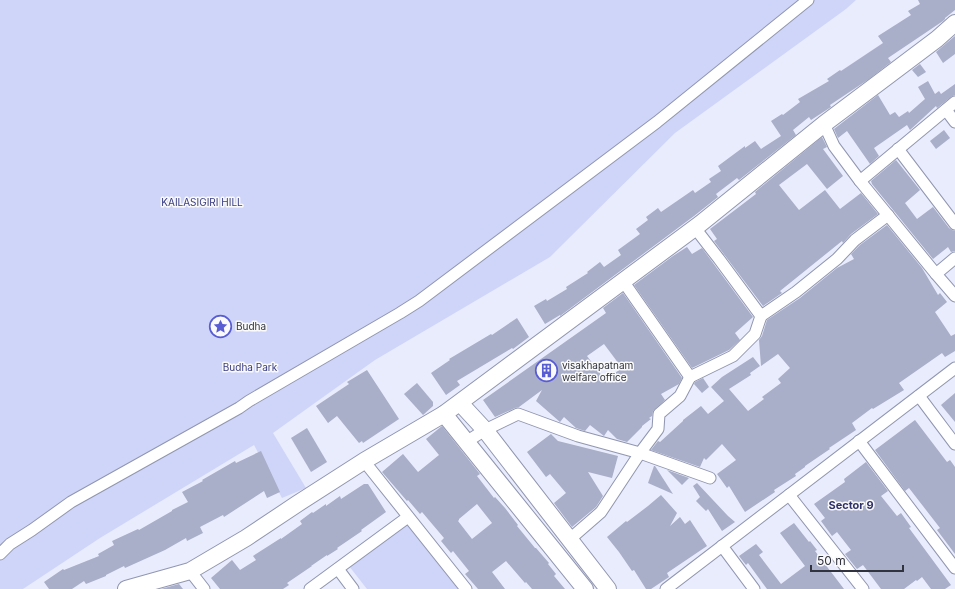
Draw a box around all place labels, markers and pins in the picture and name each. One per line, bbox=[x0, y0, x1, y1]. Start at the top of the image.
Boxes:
place icon: Budha bbox=[207, 313, 233, 339]
place label: Budha bbox=[236, 320, 266, 332]
building icon: visakhapatnam welfare office bbox=[533, 358, 559, 384]
place label: visakhapatnam welfare office bbox=[562, 359, 633, 383]

